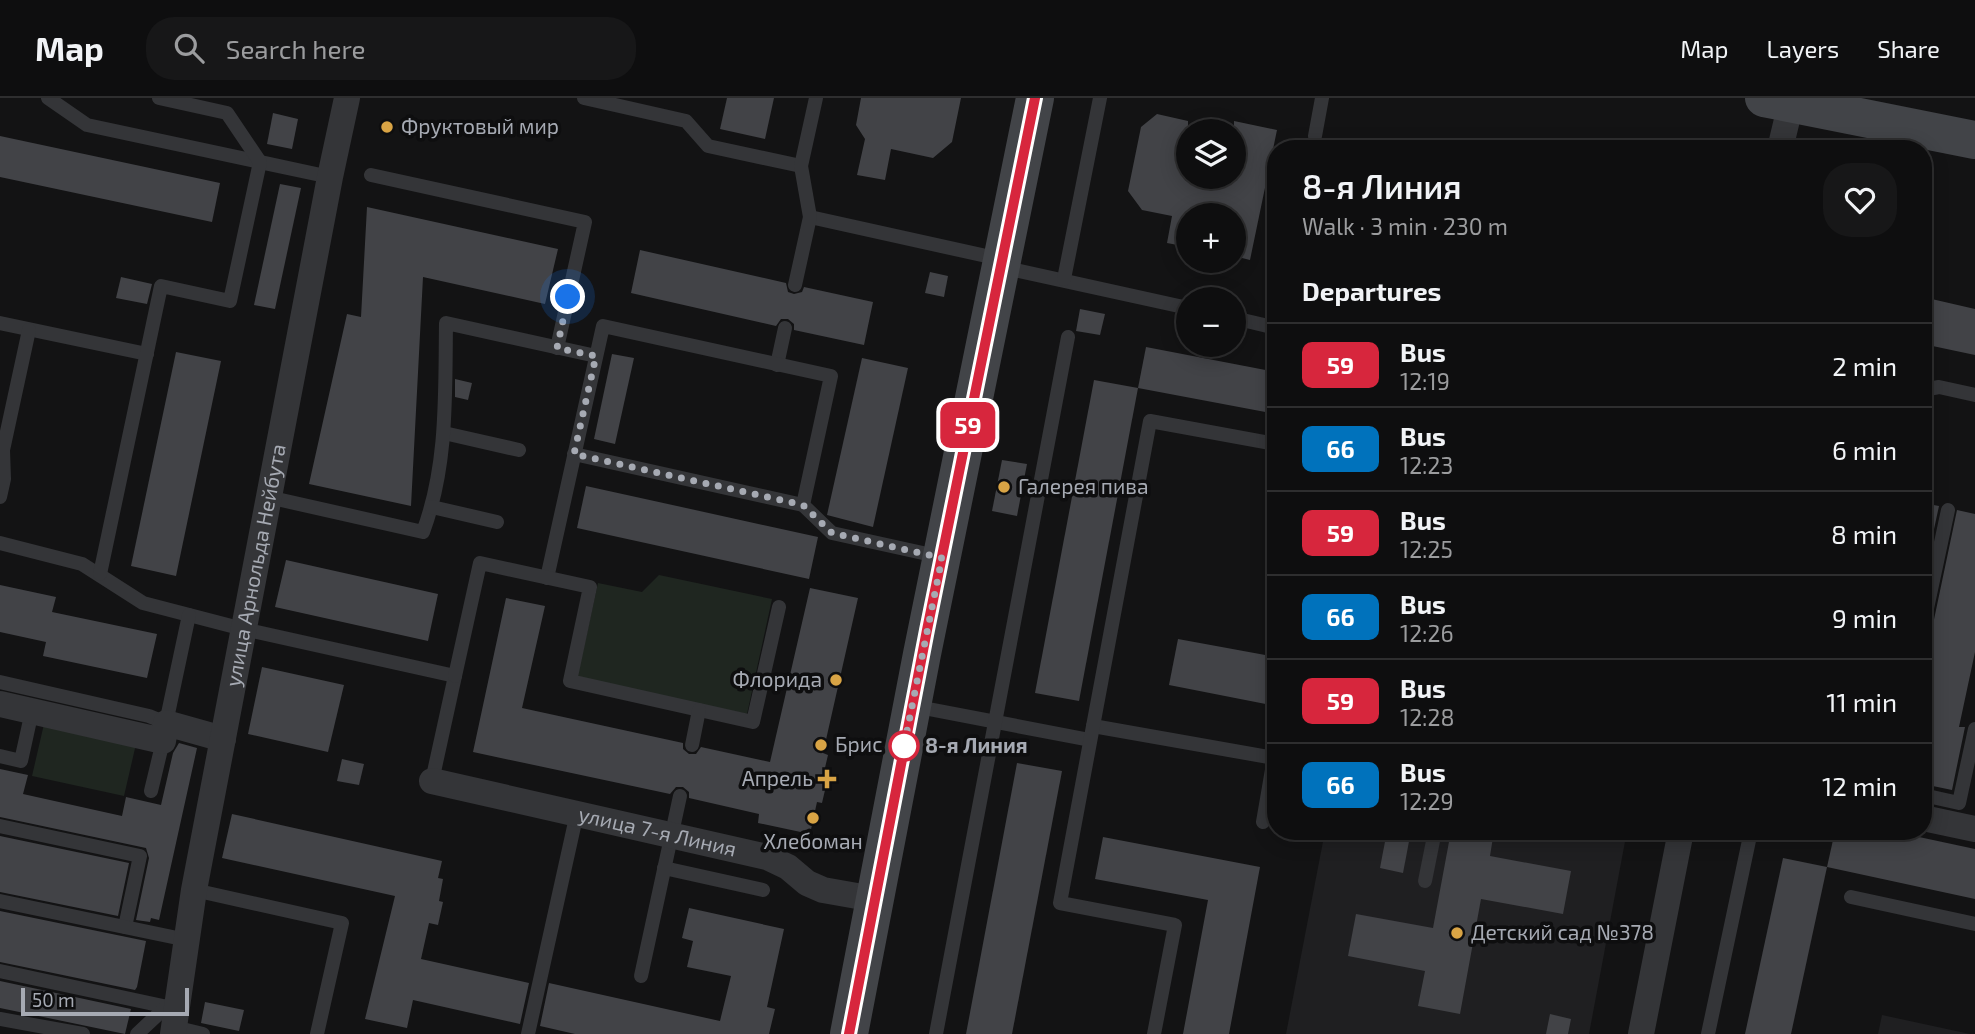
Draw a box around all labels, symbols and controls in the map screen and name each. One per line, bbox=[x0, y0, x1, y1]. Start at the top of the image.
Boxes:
search box bbox=[146, 17, 636, 80]
text: Map bbox=[35, 28, 104, 68]
icon: search bbox=[170, 29, 208, 67]
text: Search here bbox=[226, 33, 365, 64]
text: Map bbox=[1680, 34, 1728, 63]
text: Layers bbox=[1766, 34, 1839, 63]
text: Share bbox=[1877, 34, 1940, 63]
place label: Фруктовый мир bbox=[401, 113, 559, 139]
marker: Фруктовый мир bbox=[379, 119, 395, 135]
map controls bbox=[1176, 119, 1246, 357]
button: layers bbox=[1176, 119, 1246, 189]
button: heart bbox=[1823, 163, 1897, 237]
text: 8-я Линия bbox=[1302, 166, 1462, 206]
button: + bbox=[1176, 203, 1246, 273]
text: Walk · 3 min · 230 m bbox=[1302, 212, 1508, 240]
text: Departures bbox=[1302, 275, 1441, 306]
your location bbox=[550, 279, 585, 314]
button: − bbox=[1176, 287, 1246, 357]
text: Bus bbox=[1400, 336, 1446, 367]
text: 59 bbox=[1327, 350, 1354, 379]
text: 2 min bbox=[1832, 350, 1897, 381]
text: 12:19 bbox=[1400, 367, 1450, 395]
line badge: 59 bbox=[936, 402, 1000, 448]
text: 59 bbox=[954, 410, 982, 439]
text: Bus bbox=[1400, 420, 1446, 451]
text: 66 bbox=[1326, 434, 1355, 463]
text: 6 min bbox=[1832, 434, 1897, 465]
street label: улица Арнольда Нейбута bbox=[219, 442, 290, 689]
text: 12:23 bbox=[1400, 451, 1453, 479]
place label: Галерея пива bbox=[1018, 473, 1149, 498]
marker: Галерея пива bbox=[996, 479, 1012, 495]
text: Bus bbox=[1400, 504, 1446, 535]
text: 59 bbox=[1327, 518, 1354, 547]
text: 8 min bbox=[1831, 518, 1897, 549]
text: 12:25 bbox=[1400, 535, 1453, 563]
text: Bus bbox=[1400, 588, 1446, 619]
text: 66 bbox=[1326, 602, 1355, 631]
text: 9 min bbox=[1832, 602, 1897, 633]
text: 12:26 bbox=[1400, 619, 1454, 647]
place label: Флорида bbox=[732, 666, 822, 691]
marker: Флорида bbox=[828, 672, 844, 688]
text: Bus bbox=[1400, 672, 1446, 703]
text: 59 bbox=[1327, 686, 1354, 715]
text: 11 min bbox=[1826, 686, 1897, 717]
text: 12:28 bbox=[1400, 703, 1454, 731]
place label: Брис bbox=[835, 731, 882, 756]
marker: 8-я Линия bbox=[889, 731, 919, 761]
place label: 8-я Линия bbox=[925, 732, 1028, 757]
marker: Брис bbox=[813, 737, 829, 753]
text: Bus bbox=[1400, 756, 1446, 787]
place label: Апрель bbox=[742, 765, 813, 790]
text: 66 bbox=[1326, 770, 1355, 799]
text: 12 min bbox=[1822, 770, 1897, 801]
marker: Апрель bbox=[819, 771, 835, 787]
text: 12:29 bbox=[1400, 787, 1454, 815]
street label: улица 7-я Линия bbox=[576, 801, 739, 861]
marker: Хлебоман bbox=[805, 810, 821, 826]
place label: Хлебоман bbox=[763, 828, 863, 853]
place label: Детский сад №378 bbox=[1471, 919, 1654, 944]
marker: Детский сад №378 bbox=[1449, 925, 1465, 941]
scale bar bbox=[21, 985, 189, 1017]
text: 50 m bbox=[32, 988, 75, 1011]

